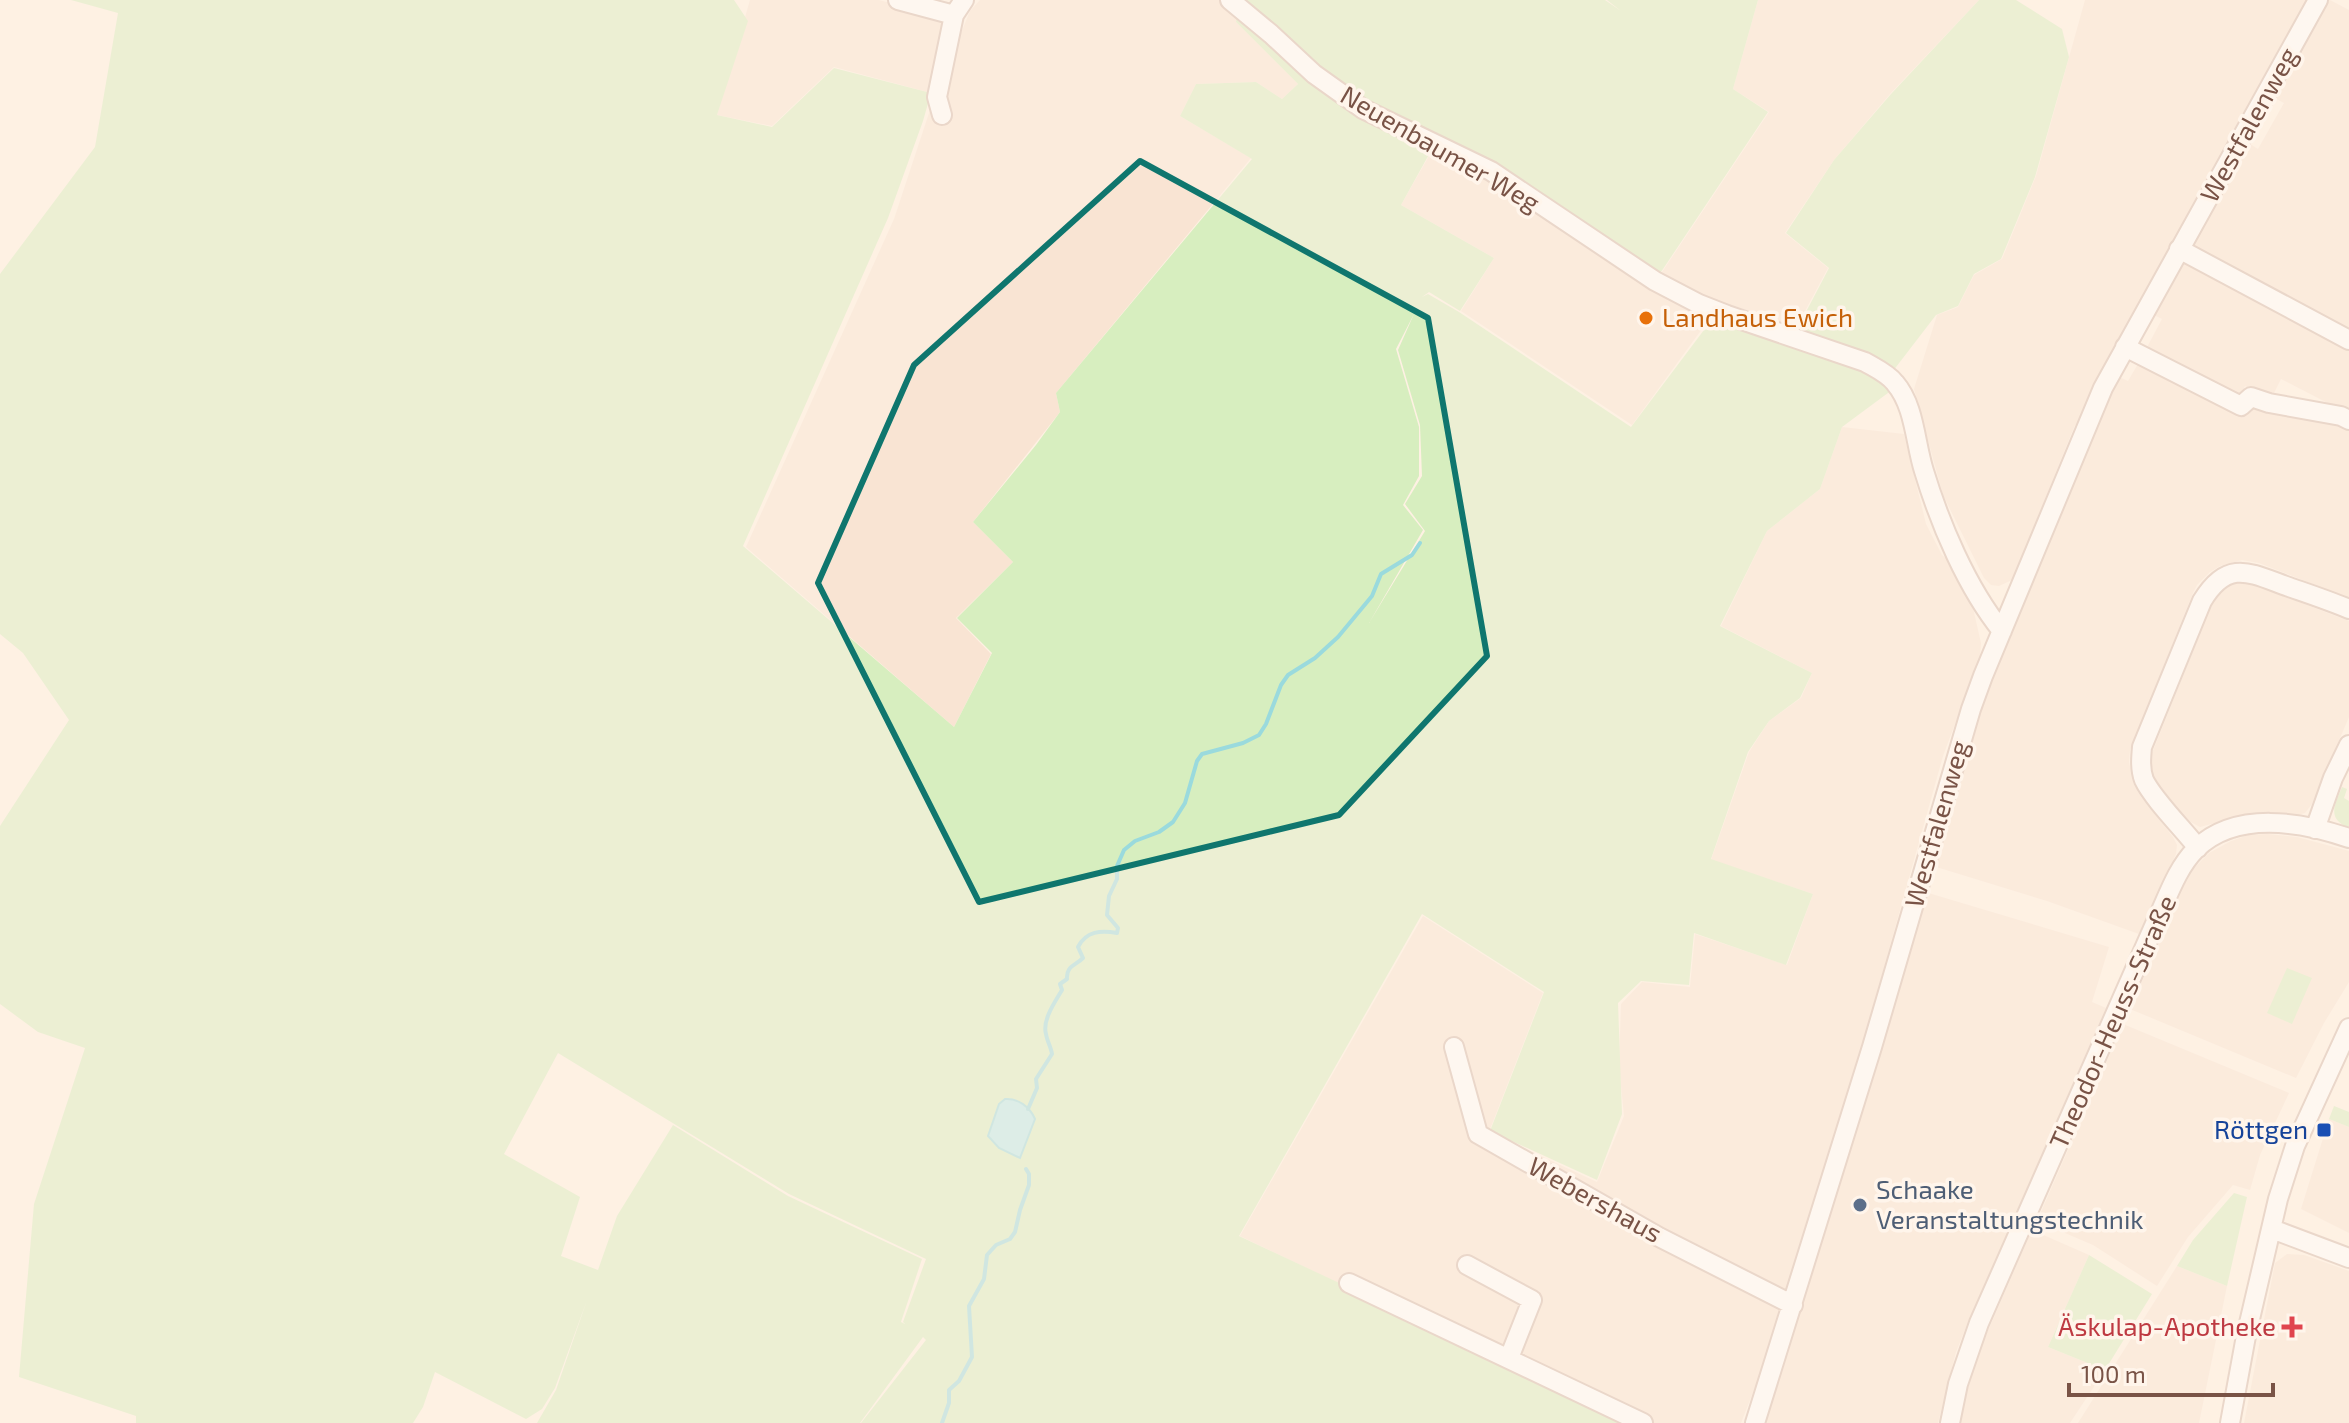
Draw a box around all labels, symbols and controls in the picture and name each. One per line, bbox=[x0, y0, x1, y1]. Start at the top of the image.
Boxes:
street label: Westfalenweg bbox=[2192, 42, 2303, 207]
street label: Neuenbaumer Weg bbox=[1336, 78, 1546, 217]
place label: Landhaus Ewich bbox=[1662, 301, 1853, 332]
marker: Landhaus Ewich bbox=[1637, 309, 1655, 327]
street label: Westfalenweg bbox=[1897, 737, 1974, 911]
street label: Theodor-Heuss-Straße bbox=[2042, 890, 2182, 1153]
place label: Röttgen bbox=[2214, 1113, 2308, 1144]
marker: Röttgen bbox=[2315, 1121, 2333, 1139]
street label: Webershaus bbox=[1524, 1149, 1668, 1248]
place label: Schaake Veranstaltungstechnik bbox=[1876, 1173, 2144, 1234]
marker: Schaake Veranstaltungstechnik bbox=[1851, 1196, 1869, 1214]
place label: Äskulap-Apotheke bbox=[2058, 1310, 2276, 1341]
marker: Äskulap-Apotheke bbox=[2283, 1318, 2301, 1336]
scale bar bbox=[2069, 1347, 2273, 1397]
text: 100 m bbox=[2081, 1359, 2146, 1388]

